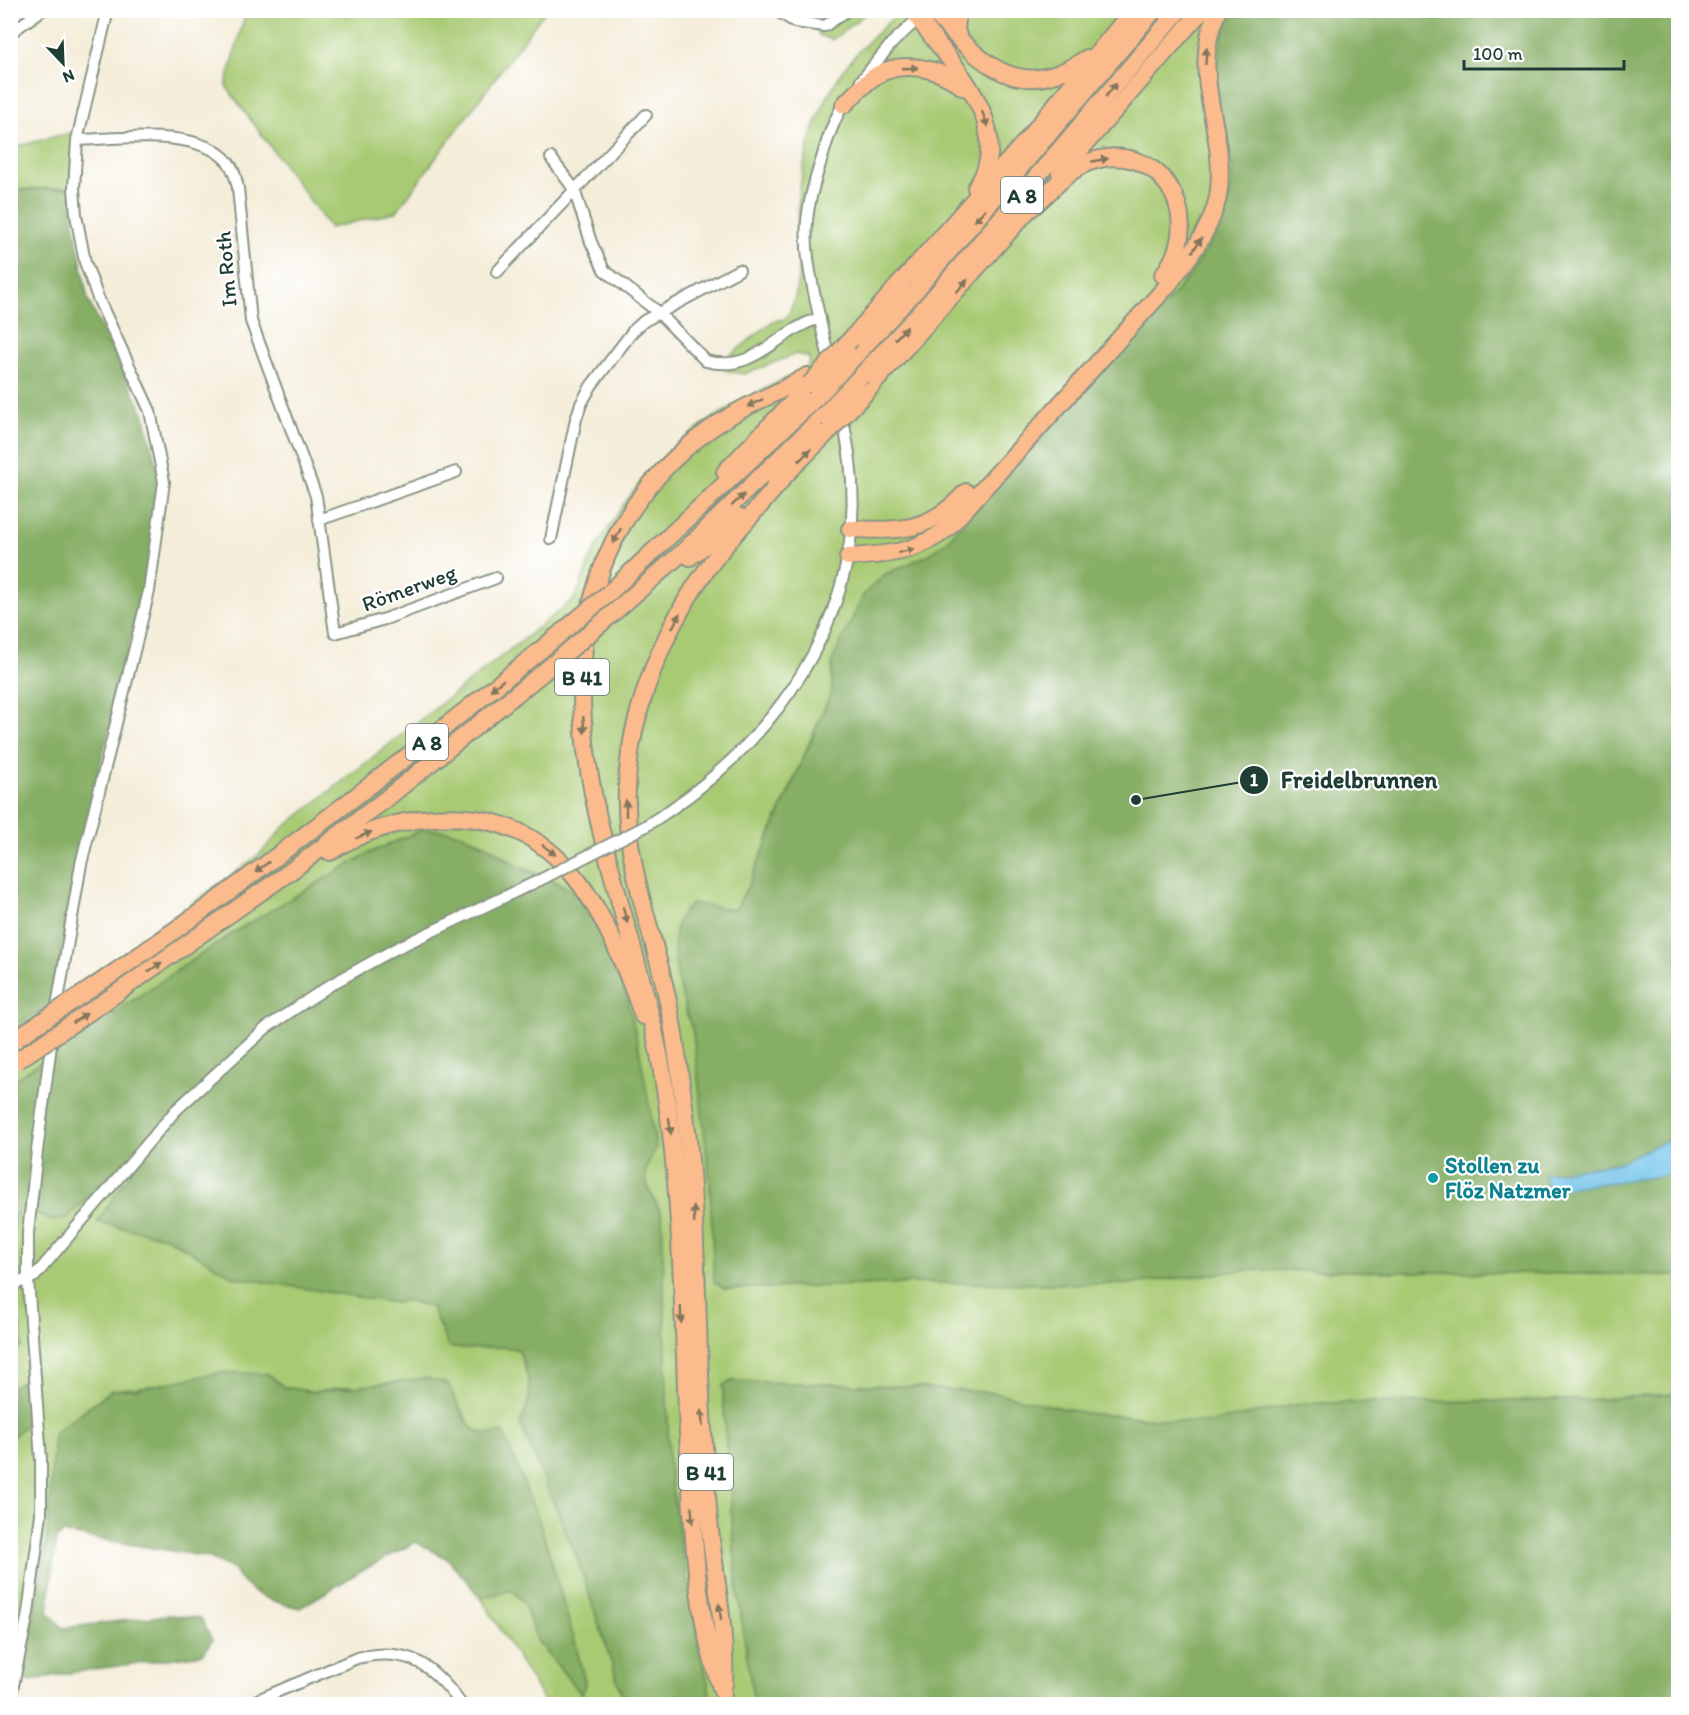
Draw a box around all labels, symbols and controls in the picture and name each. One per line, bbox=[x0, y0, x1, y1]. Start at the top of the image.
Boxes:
north arrow bbox=[33, 33, 93, 93]
scale bar bbox=[1464, 33, 1624, 71]
text: 100 m bbox=[1473, 43, 1523, 65]
one-way arrow bbox=[1202, 47, 1211, 66]
one-way arrow bbox=[901, 63, 920, 73]
text: N bbox=[60, 65, 77, 87]
one-way arrow bbox=[1104, 83, 1117, 98]
one-way arrow bbox=[981, 110, 990, 128]
one-way arrow bbox=[1091, 155, 1110, 164]
road number: A 8 bbox=[1001, 177, 1043, 213]
one-way arrow bbox=[974, 207, 987, 223]
street label: Im Roth bbox=[209, 230, 243, 308]
one-way arrow bbox=[1191, 237, 1202, 253]
one-way arrow bbox=[955, 279, 968, 294]
one-way arrow bbox=[894, 326, 907, 341]
one-way arrow bbox=[747, 399, 764, 408]
one-way arrow bbox=[798, 448, 812, 462]
one-way arrow bbox=[730, 493, 745, 507]
one-way arrow bbox=[612, 527, 622, 544]
one-way arrow bbox=[897, 545, 915, 555]
street label: Römerweg bbox=[358, 558, 461, 618]
one-way arrow bbox=[671, 613, 681, 630]
road number: B 41 bbox=[555, 659, 609, 695]
one-way arrow bbox=[489, 679, 505, 692]
one-way arrow bbox=[579, 715, 589, 734]
road number: A 8 bbox=[406, 724, 448, 760]
callout: Freidelbrunnen bbox=[1239, 759, 1449, 801]
text: Freidelbrunnen bbox=[1281, 765, 1437, 794]
text: 1 bbox=[1250, 769, 1259, 791]
one-way arrow bbox=[621, 798, 631, 817]
one-way arrow bbox=[355, 830, 373, 839]
one-way arrow bbox=[542, 844, 557, 856]
one-way arrow bbox=[255, 861, 271, 873]
one-way arrow bbox=[621, 906, 630, 924]
one-way arrow bbox=[147, 961, 163, 973]
one-way arrow bbox=[72, 1013, 88, 1024]
one-way arrow bbox=[665, 1116, 675, 1135]
place label: Stollen zu Flöz Natzmer bbox=[1445, 1152, 1572, 1204]
marker: Stollen zu Flöz Natzmer bbox=[1426, 1171, 1440, 1185]
one-way arrow bbox=[689, 1205, 698, 1224]
one-way arrow bbox=[677, 1305, 686, 1324]
one-way arrow bbox=[697, 1409, 706, 1428]
road number: B 41 bbox=[679, 1454, 733, 1490]
one-way arrow bbox=[688, 1505, 697, 1524]
one-way arrow bbox=[715, 1603, 725, 1622]

